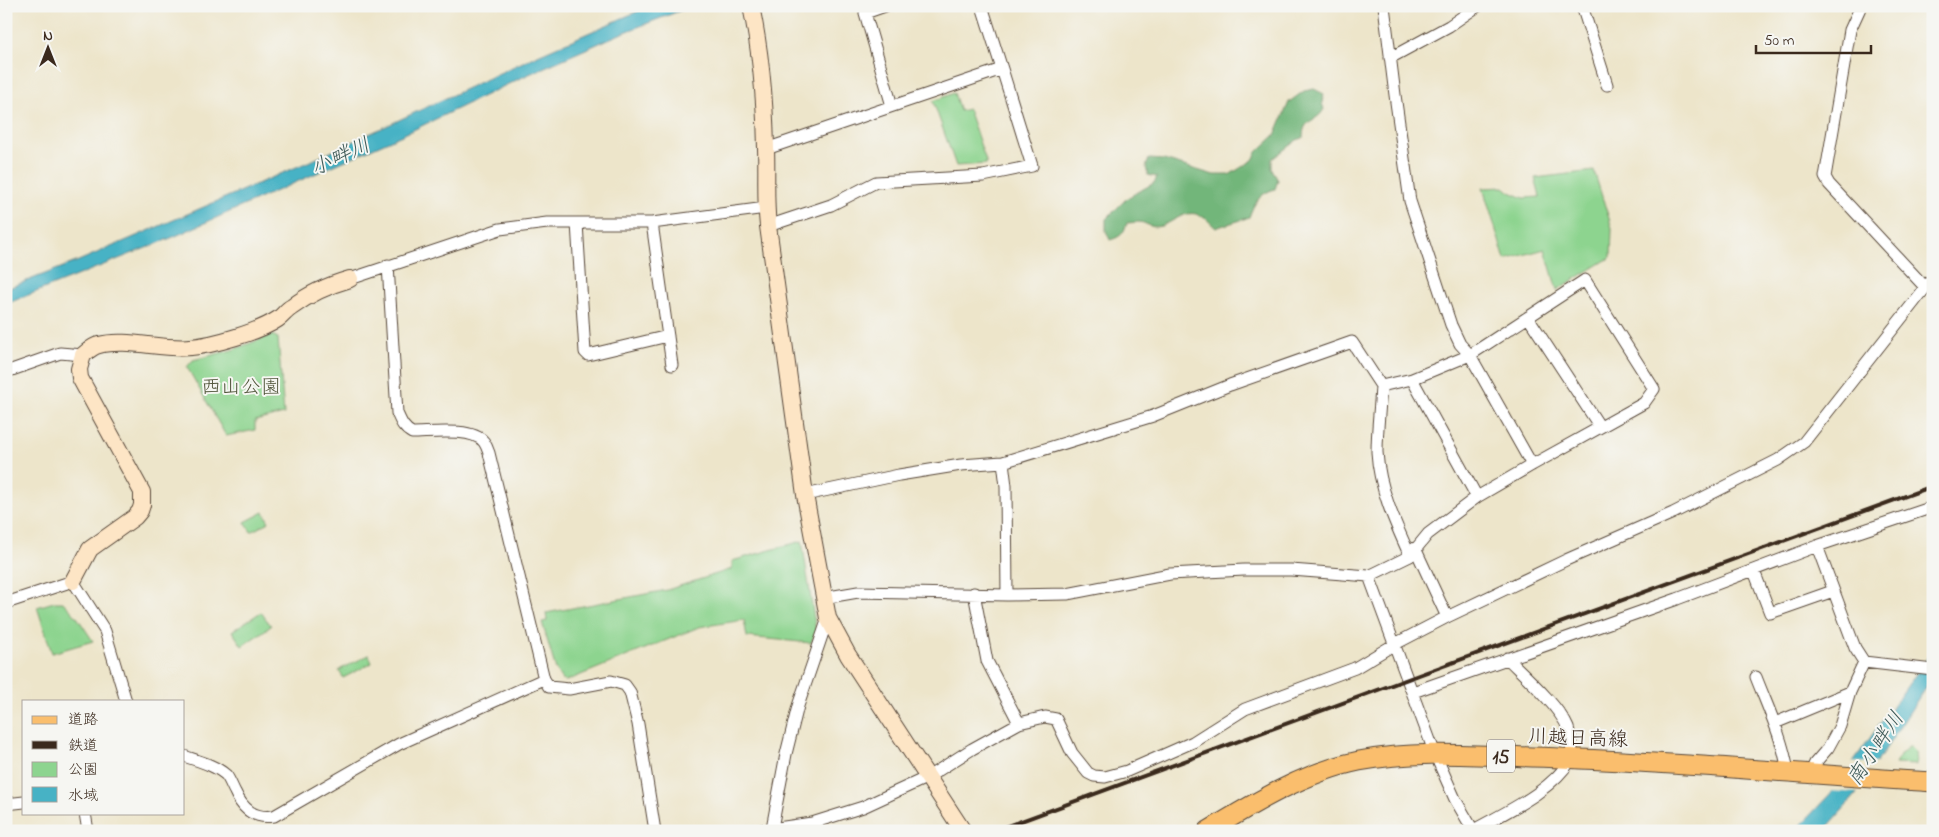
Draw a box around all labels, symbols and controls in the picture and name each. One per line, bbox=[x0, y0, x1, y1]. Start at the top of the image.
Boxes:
north arrow bbox=[22, 22, 72, 72]
scale bar bbox=[1756, 22, 1872, 54]
text: N bbox=[43, 26, 53, 47]
text: 50 m bbox=[1764, 30, 1795, 52]
water label: 小畔川 bbox=[306, 131, 376, 185]
park label: 西山公園 bbox=[201, 374, 281, 403]
legend bbox=[22, 700, 185, 814]
water label: 南小畔川 bbox=[1841, 706, 1913, 792]
text: 道路 bbox=[68, 709, 98, 731]
street label: 川越日高線 bbox=[1527, 723, 1628, 756]
text: 鉄道 bbox=[68, 735, 98, 757]
road number: 15 bbox=[1487, 739, 1515, 772]
text: 公園 bbox=[68, 759, 98, 781]
text: 水域 bbox=[68, 785, 98, 807]

